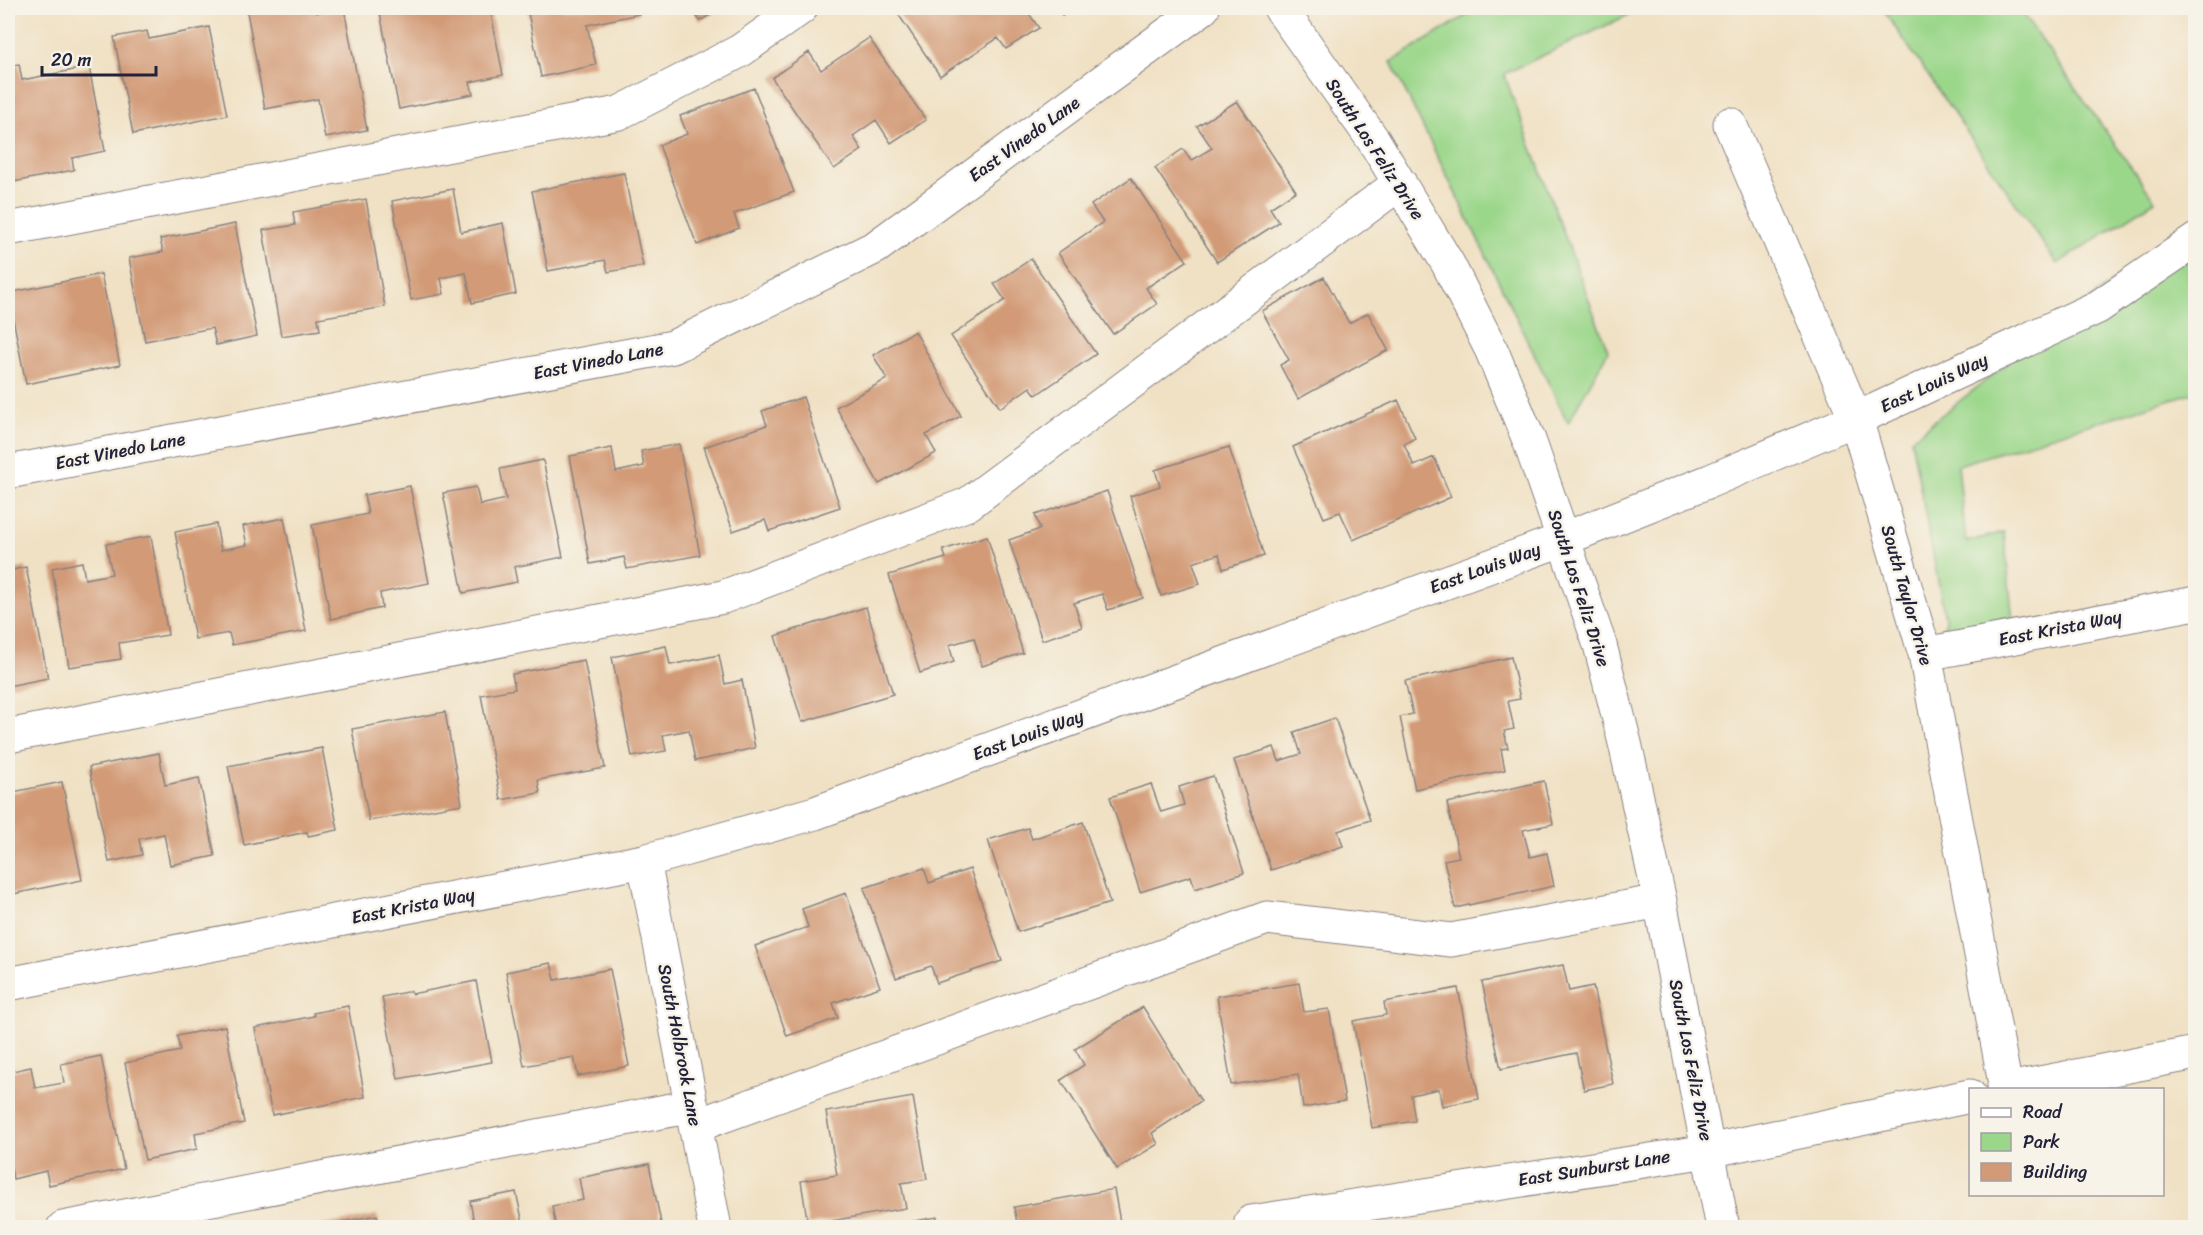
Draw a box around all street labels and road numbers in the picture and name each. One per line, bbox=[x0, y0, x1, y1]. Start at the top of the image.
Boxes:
street label: South Los Feliz Drive bbox=[1317, 71, 1433, 227]
street label: East Vinedo Lane bbox=[961, 87, 1087, 191]
street label: East Vinedo Lane bbox=[530, 333, 666, 389]
street label: East Louis Way bbox=[1874, 344, 1994, 422]
street label: East Vinedo Lane bbox=[52, 423, 188, 479]
street label: South Los Feliz Drive bbox=[1538, 505, 1620, 671]
street label: South Taylor Drive bbox=[1872, 521, 1942, 669]
street label: East Louis Way bbox=[1425, 533, 1546, 603]
street label: East Krista Way bbox=[1996, 600, 2125, 656]
street label: East Louis Way bbox=[968, 700, 1089, 770]
street label: East Krista Way bbox=[349, 878, 478, 934]
street label: South Holbrook Lane bbox=[649, 961, 711, 1129]
street label: South Los Feliz Drive bbox=[1660, 976, 1722, 1144]
street label: East Sunburst Lane bbox=[1516, 1140, 1672, 1196]

